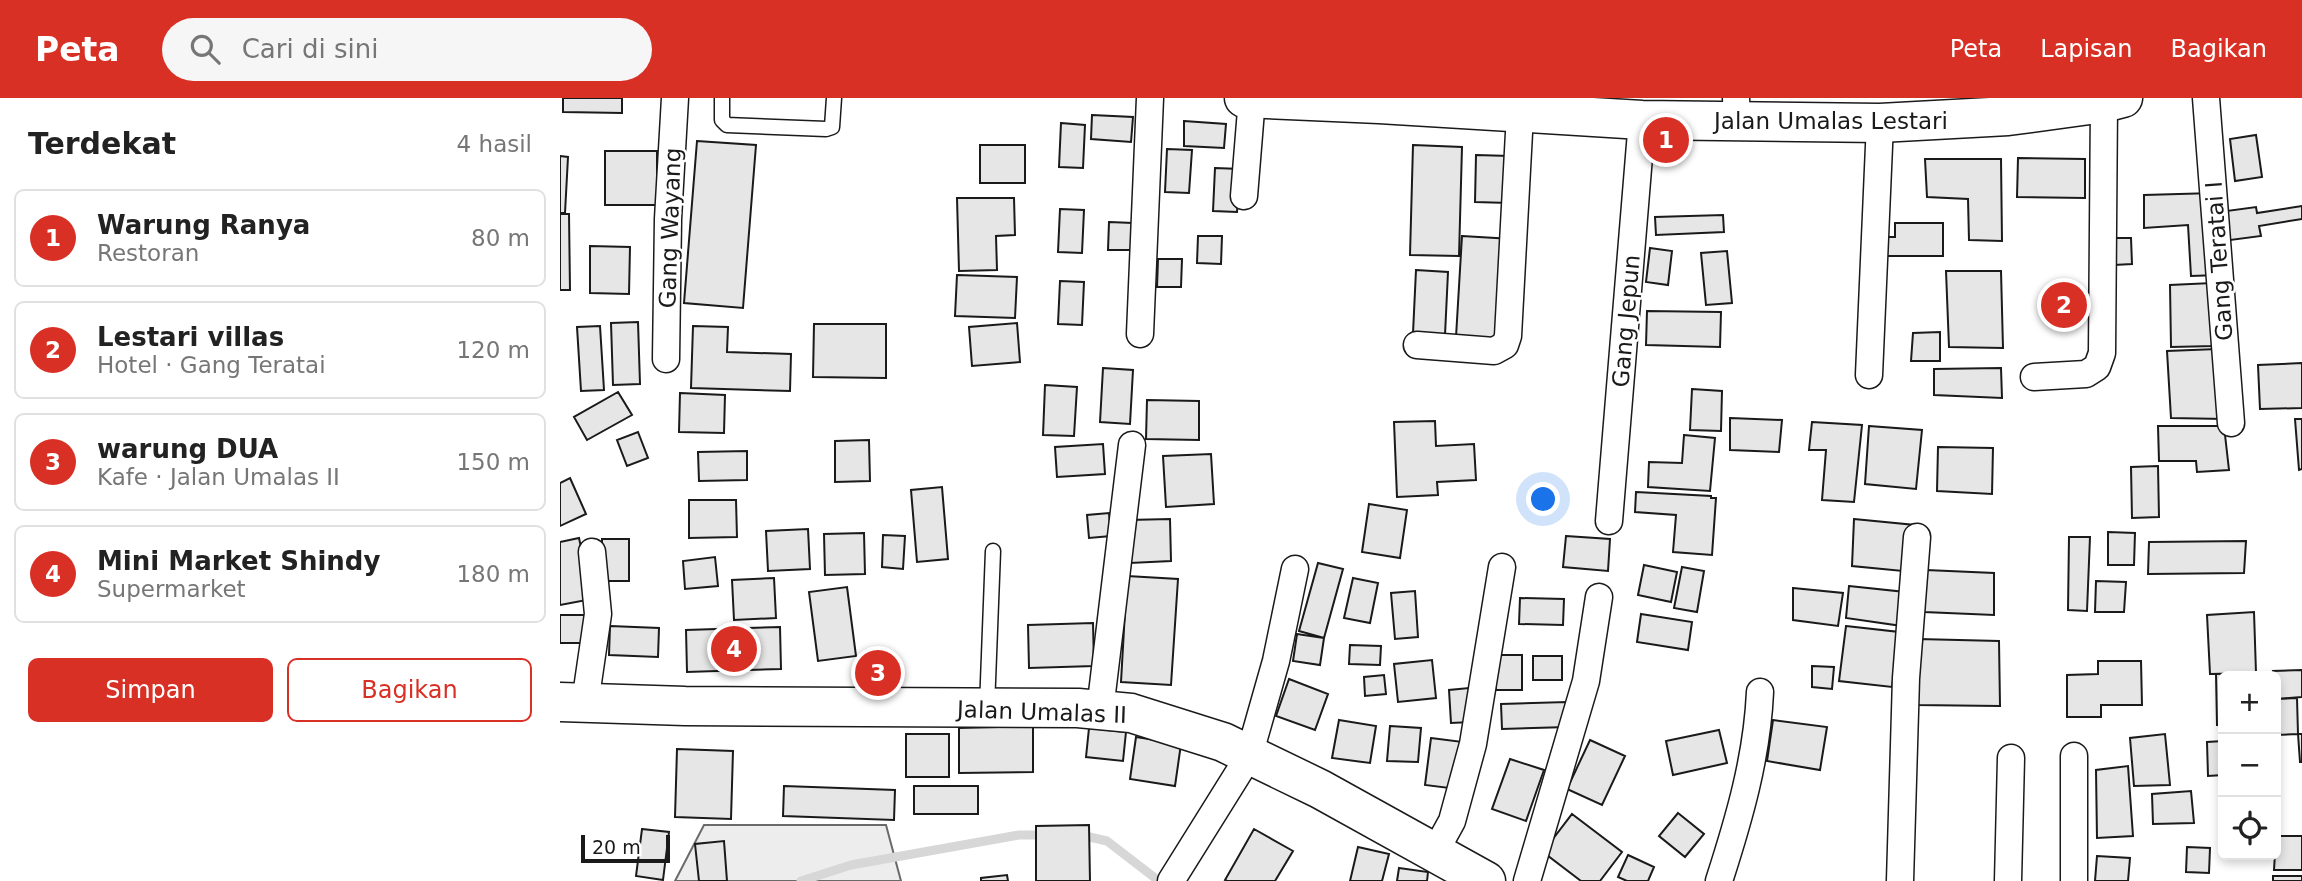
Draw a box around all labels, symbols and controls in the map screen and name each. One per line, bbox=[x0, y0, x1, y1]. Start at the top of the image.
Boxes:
search box bbox=[162, 18, 652, 81]
text: Peta bbox=[35, 30, 120, 69]
icon: search bbox=[186, 30, 224, 68]
text: Cari di sini bbox=[242, 34, 378, 64]
text: Peta bbox=[1950, 35, 2002, 63]
text: Lapisan bbox=[2040, 35, 2133, 63]
text: Bagikan bbox=[2171, 35, 2267, 63]
street label: Jalan Umalas Lestari bbox=[1712, 108, 1948, 134]
pin: 1 bbox=[1643, 114, 1689, 166]
text: Terdekat bbox=[28, 126, 176, 161]
text: 4 hasil bbox=[457, 131, 532, 157]
street label: Gang Wayang bbox=[654, 147, 686, 309]
street label: Gang Teratai I bbox=[2200, 180, 2238, 342]
text: Warung Ranya bbox=[97, 210, 310, 240]
text: 1 bbox=[45, 225, 61, 251]
text: 80 m bbox=[471, 225, 530, 251]
text: Restoran bbox=[97, 240, 199, 266]
street label: Gang Jepun bbox=[1607, 254, 1645, 388]
pin: 2 bbox=[2041, 279, 2087, 331]
text: Lestari villas bbox=[97, 322, 284, 352]
text: 2 bbox=[45, 337, 61, 363]
text: 120 m bbox=[456, 337, 530, 363]
text: Hotel · Gang Teratai bbox=[97, 352, 326, 378]
text: warung DUA bbox=[97, 434, 278, 464]
text: 3 bbox=[45, 449, 61, 475]
text: 150 m bbox=[456, 449, 530, 475]
text: Kafe · Jalan Umalas II bbox=[97, 464, 340, 490]
your location bbox=[1526, 482, 1560, 516]
text: Mini Market Shindy bbox=[97, 546, 380, 576]
text: 4 bbox=[45, 561, 61, 587]
text: 180 m bbox=[456, 561, 530, 587]
text: Supermarket bbox=[97, 576, 246, 602]
pin: 4 bbox=[711, 623, 757, 675]
pin: 3 bbox=[855, 647, 901, 699]
button: Simpan bbox=[28, 658, 273, 722]
button: Bagikan bbox=[287, 658, 532, 722]
map controls bbox=[2218, 671, 2281, 860]
button: + bbox=[2218, 671, 2281, 734]
street label: Jalan Umalas II bbox=[955, 696, 1127, 728]
button: − bbox=[2218, 734, 2281, 797]
button: locate bbox=[2218, 797, 2281, 860]
scale bar bbox=[581, 832, 670, 864]
text: 20 m bbox=[592, 836, 641, 858]

